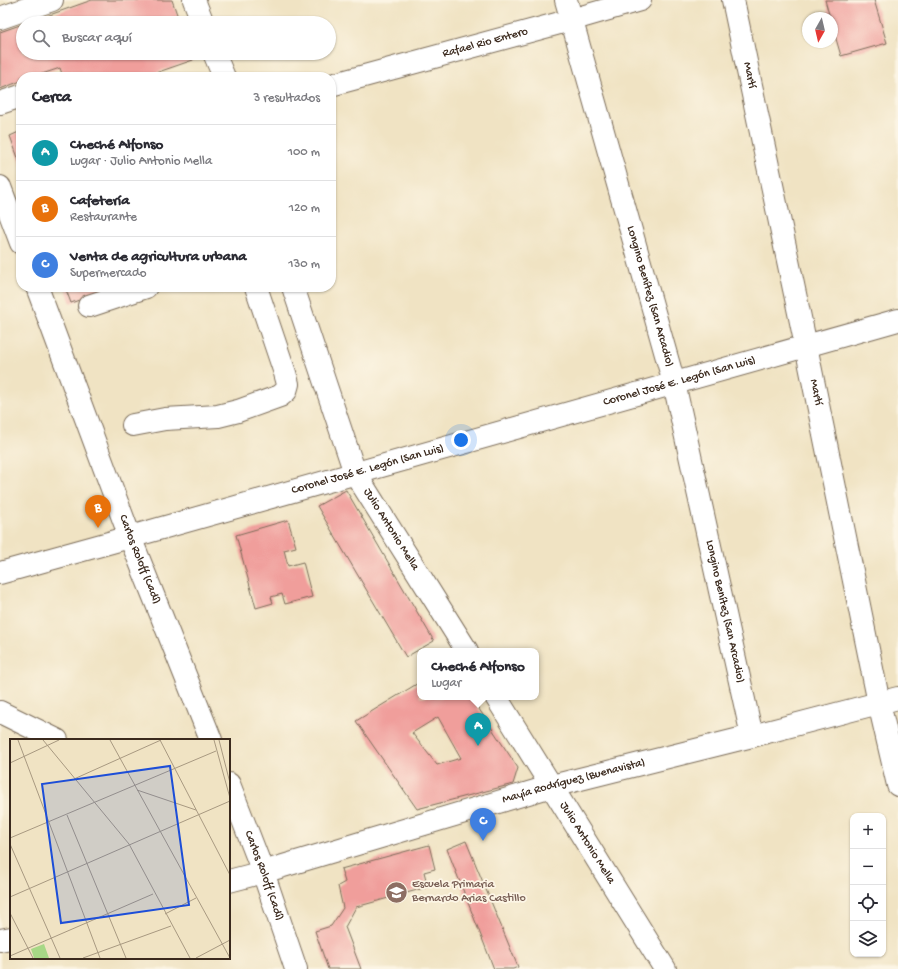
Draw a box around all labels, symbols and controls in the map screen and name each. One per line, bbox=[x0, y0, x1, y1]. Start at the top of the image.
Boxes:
north arrow bbox=[802, 12, 838, 48]
search box bbox=[16, 16, 336, 60]
street label: Rafael Rio Entero bbox=[441, 25, 530, 61]
icon: search bbox=[30, 27, 52, 49]
text: Buscar aquí bbox=[62, 29, 132, 47]
street label: Martí bbox=[739, 61, 759, 90]
text: Cerca bbox=[32, 88, 71, 108]
text: 3 resultados bbox=[253, 91, 320, 106]
text: Cheché Alfonso bbox=[70, 136, 163, 154]
text: A bbox=[41, 145, 49, 160]
text: 100 m bbox=[288, 145, 320, 160]
text: Lugar · Julio Antonio Mella bbox=[70, 154, 212, 169]
text: Cafetería bbox=[70, 192, 130, 210]
text: B bbox=[42, 201, 48, 216]
text: 120 m bbox=[289, 201, 320, 216]
text: Restaurante bbox=[70, 210, 137, 225]
street label: Longino Benítez (San Arcadio) bbox=[623, 224, 676, 369]
text: Venta de agricultura urbana bbox=[70, 248, 247, 266]
text: C bbox=[41, 257, 49, 272]
text: 130 m bbox=[288, 257, 320, 272]
text: Supermercado bbox=[70, 266, 146, 281]
street label: Coronel José E. Legón (San Luis) bbox=[602, 354, 757, 410]
street label: Martí bbox=[806, 378, 825, 407]
your location bbox=[451, 430, 471, 450]
street label: Coronel José E. Legón (San Luis) bbox=[290, 442, 446, 498]
street label: Julio Antonio Mella bbox=[360, 486, 422, 574]
pin: B bbox=[85, 495, 111, 528]
street label: Carlos Roloff (Cadí) bbox=[115, 513, 163, 606]
street label: Longino Benítez (San Arcadio) bbox=[702, 539, 747, 684]
popup bbox=[417, 648, 539, 700]
text: Cheché Alfonso bbox=[431, 658, 525, 676]
text: Lugar bbox=[431, 676, 461, 691]
pin: A bbox=[465, 713, 491, 746]
inset map bbox=[10, 739, 230, 959]
street label: Mayía Rodríguez (Buenavista) bbox=[501, 756, 647, 807]
street label: Julio Antonio Mella bbox=[556, 799, 618, 887]
pin: C bbox=[470, 808, 496, 841]
map controls bbox=[850, 813, 886, 957]
button: + bbox=[850, 813, 886, 849]
street label: Carlos Roloff (Cadí) bbox=[241, 829, 286, 923]
button: − bbox=[850, 849, 886, 885]
place label: Escuela Primaria Bernardo Arias Castillo bbox=[411, 878, 526, 906]
school or university icon: Escuela Primaria Bernardo Arias Castillo bbox=[384, 879, 410, 905]
button: locate bbox=[850, 885, 886, 921]
button: layers bbox=[850, 921, 886, 957]

